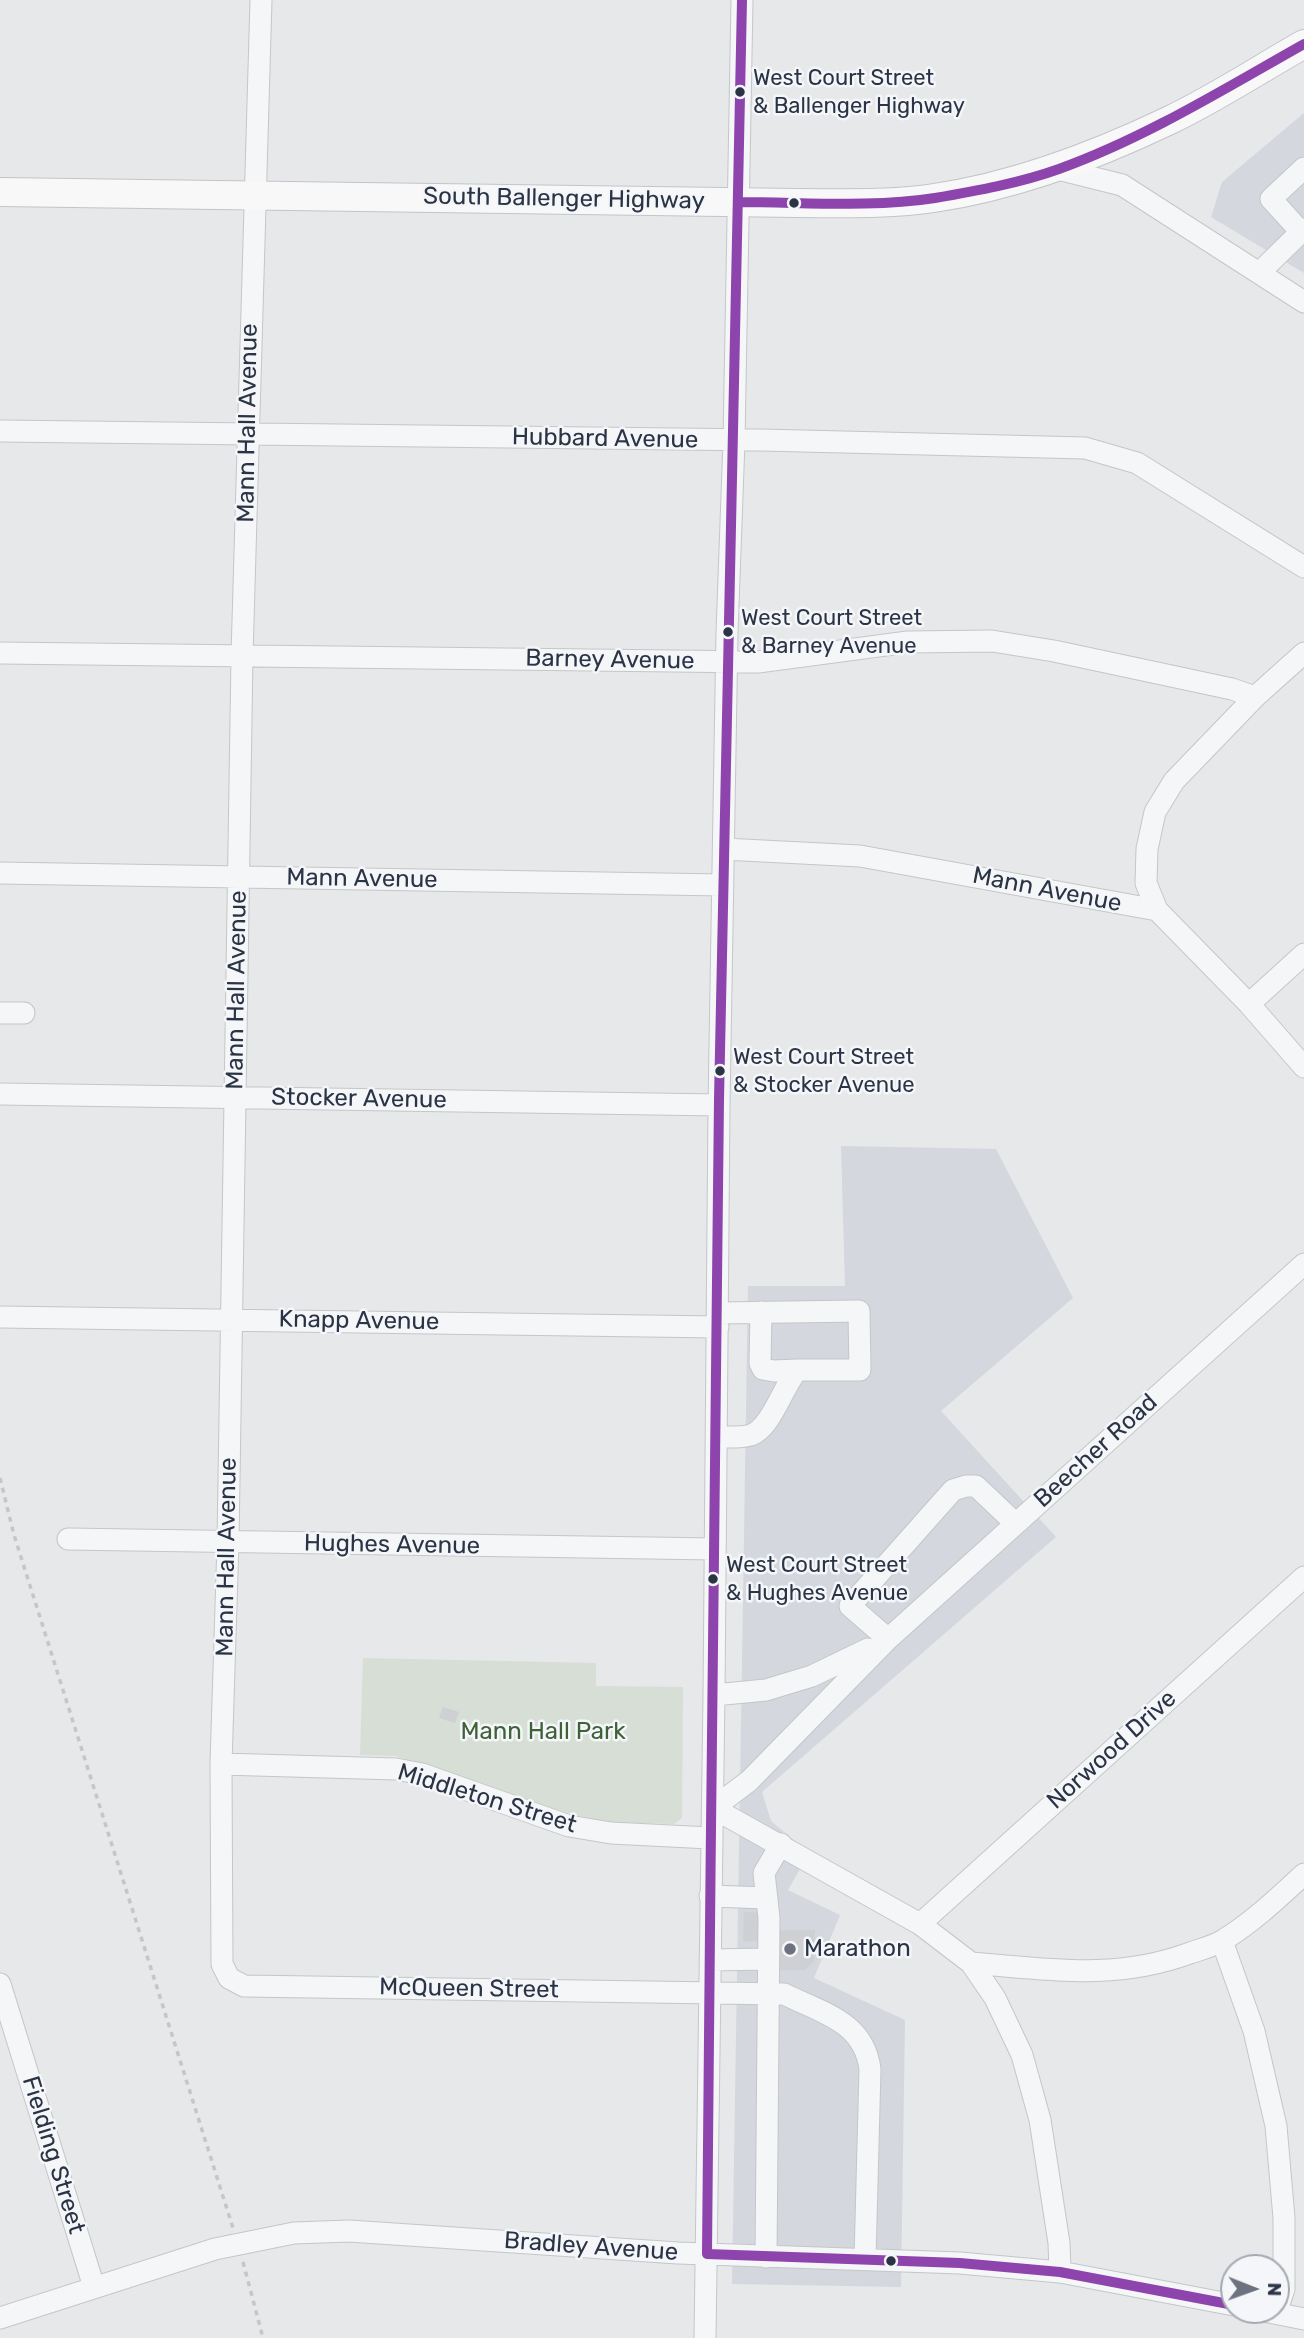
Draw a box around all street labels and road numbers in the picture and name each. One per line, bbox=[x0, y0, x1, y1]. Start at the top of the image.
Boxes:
street label: South Ballenger Highway bbox=[423, 182, 705, 216]
street label: Mann Hall Avenue bbox=[232, 323, 264, 523]
street label: Hubbard Avenue bbox=[512, 423, 698, 455]
street label: Barney Avenue bbox=[525, 644, 695, 676]
street label: Mann Avenue bbox=[970, 861, 1124, 919]
street label: Mann Avenue bbox=[286, 863, 438, 895]
street label: Mann Hall Avenue bbox=[221, 890, 253, 1090]
street label: Stocker Avenue bbox=[271, 1083, 447, 1115]
street label: Knapp Avenue bbox=[278, 1305, 440, 1337]
street label: Beecher Road bbox=[1028, 1388, 1164, 1514]
street label: Mann Hall Avenue bbox=[211, 1457, 243, 1657]
street label: Hughes Avenue bbox=[304, 1529, 480, 1561]
street label: Norwood Drive bbox=[1041, 1684, 1183, 1816]
street label: Middleton Street bbox=[394, 1758, 580, 1840]
street label: McQueen Street bbox=[379, 1973, 559, 2005]
street label: Fielding Street bbox=[15, 2073, 91, 2237]
street label: Bradley Avenue bbox=[503, 2227, 679, 2267]

